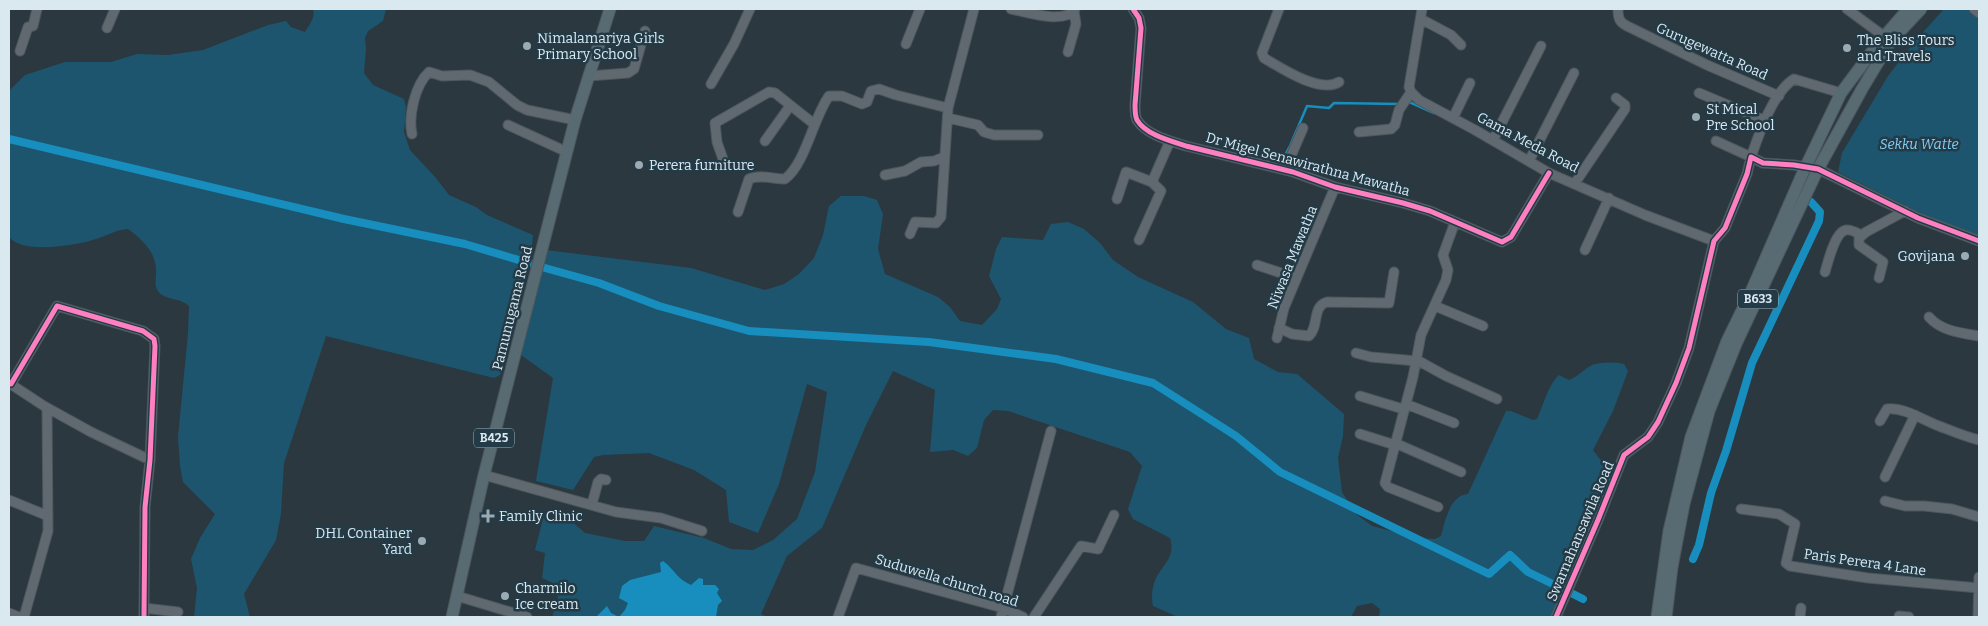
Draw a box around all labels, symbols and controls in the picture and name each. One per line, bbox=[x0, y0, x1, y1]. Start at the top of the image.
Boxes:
street label: Gurugewatta Road bbox=[1653, 19, 1770, 84]
place label: Nimalamariya Girls Primary School bbox=[537, 30, 665, 63]
place label: The Bliss Tours and Travels bbox=[1857, 32, 1954, 65]
marker: Nimalamariya Girls Primary School bbox=[521, 40, 533, 52]
marker: The Bliss Tours and Travels bbox=[1841, 42, 1853, 54]
place label: St Mical Pre School bbox=[1706, 101, 1775, 134]
street label: Gama Meda Road bbox=[1474, 108, 1582, 176]
marker: St Mical Pre School bbox=[1690, 111, 1702, 123]
street label: Dr Migel Senawirathna Mawatha bbox=[1204, 129, 1412, 200]
park label: Sekku Watte bbox=[1880, 136, 1958, 153]
place label: Perera furniture bbox=[649, 157, 754, 174]
marker: Perera furniture bbox=[633, 159, 645, 171]
street label: Niwasa Mawatha bbox=[1264, 203, 1321, 311]
street label: Pamunugama Road bbox=[489, 244, 536, 372]
place label: Govijana bbox=[1897, 248, 1955, 265]
marker: Govijana bbox=[1959, 250, 1971, 262]
road number: B633 bbox=[1738, 290, 1778, 308]
road number: B425 bbox=[474, 428, 514, 448]
street label: Swarnahansawila Road bbox=[1543, 459, 1618, 604]
place label: Family Clinic bbox=[499, 508, 583, 525]
marker: Family Clinic bbox=[481, 509, 495, 523]
place label: DHL Container Yard bbox=[315, 525, 412, 558]
marker: DHL Container Yard bbox=[416, 535, 428, 547]
street label: Paris Perera 4 Lane bbox=[1803, 545, 1927, 580]
street label: Suduwella church road bbox=[873, 551, 1021, 610]
place label: Charmilo Ice cream bbox=[515, 580, 579, 613]
marker: Charmilo Ice cream bbox=[499, 590, 511, 602]

